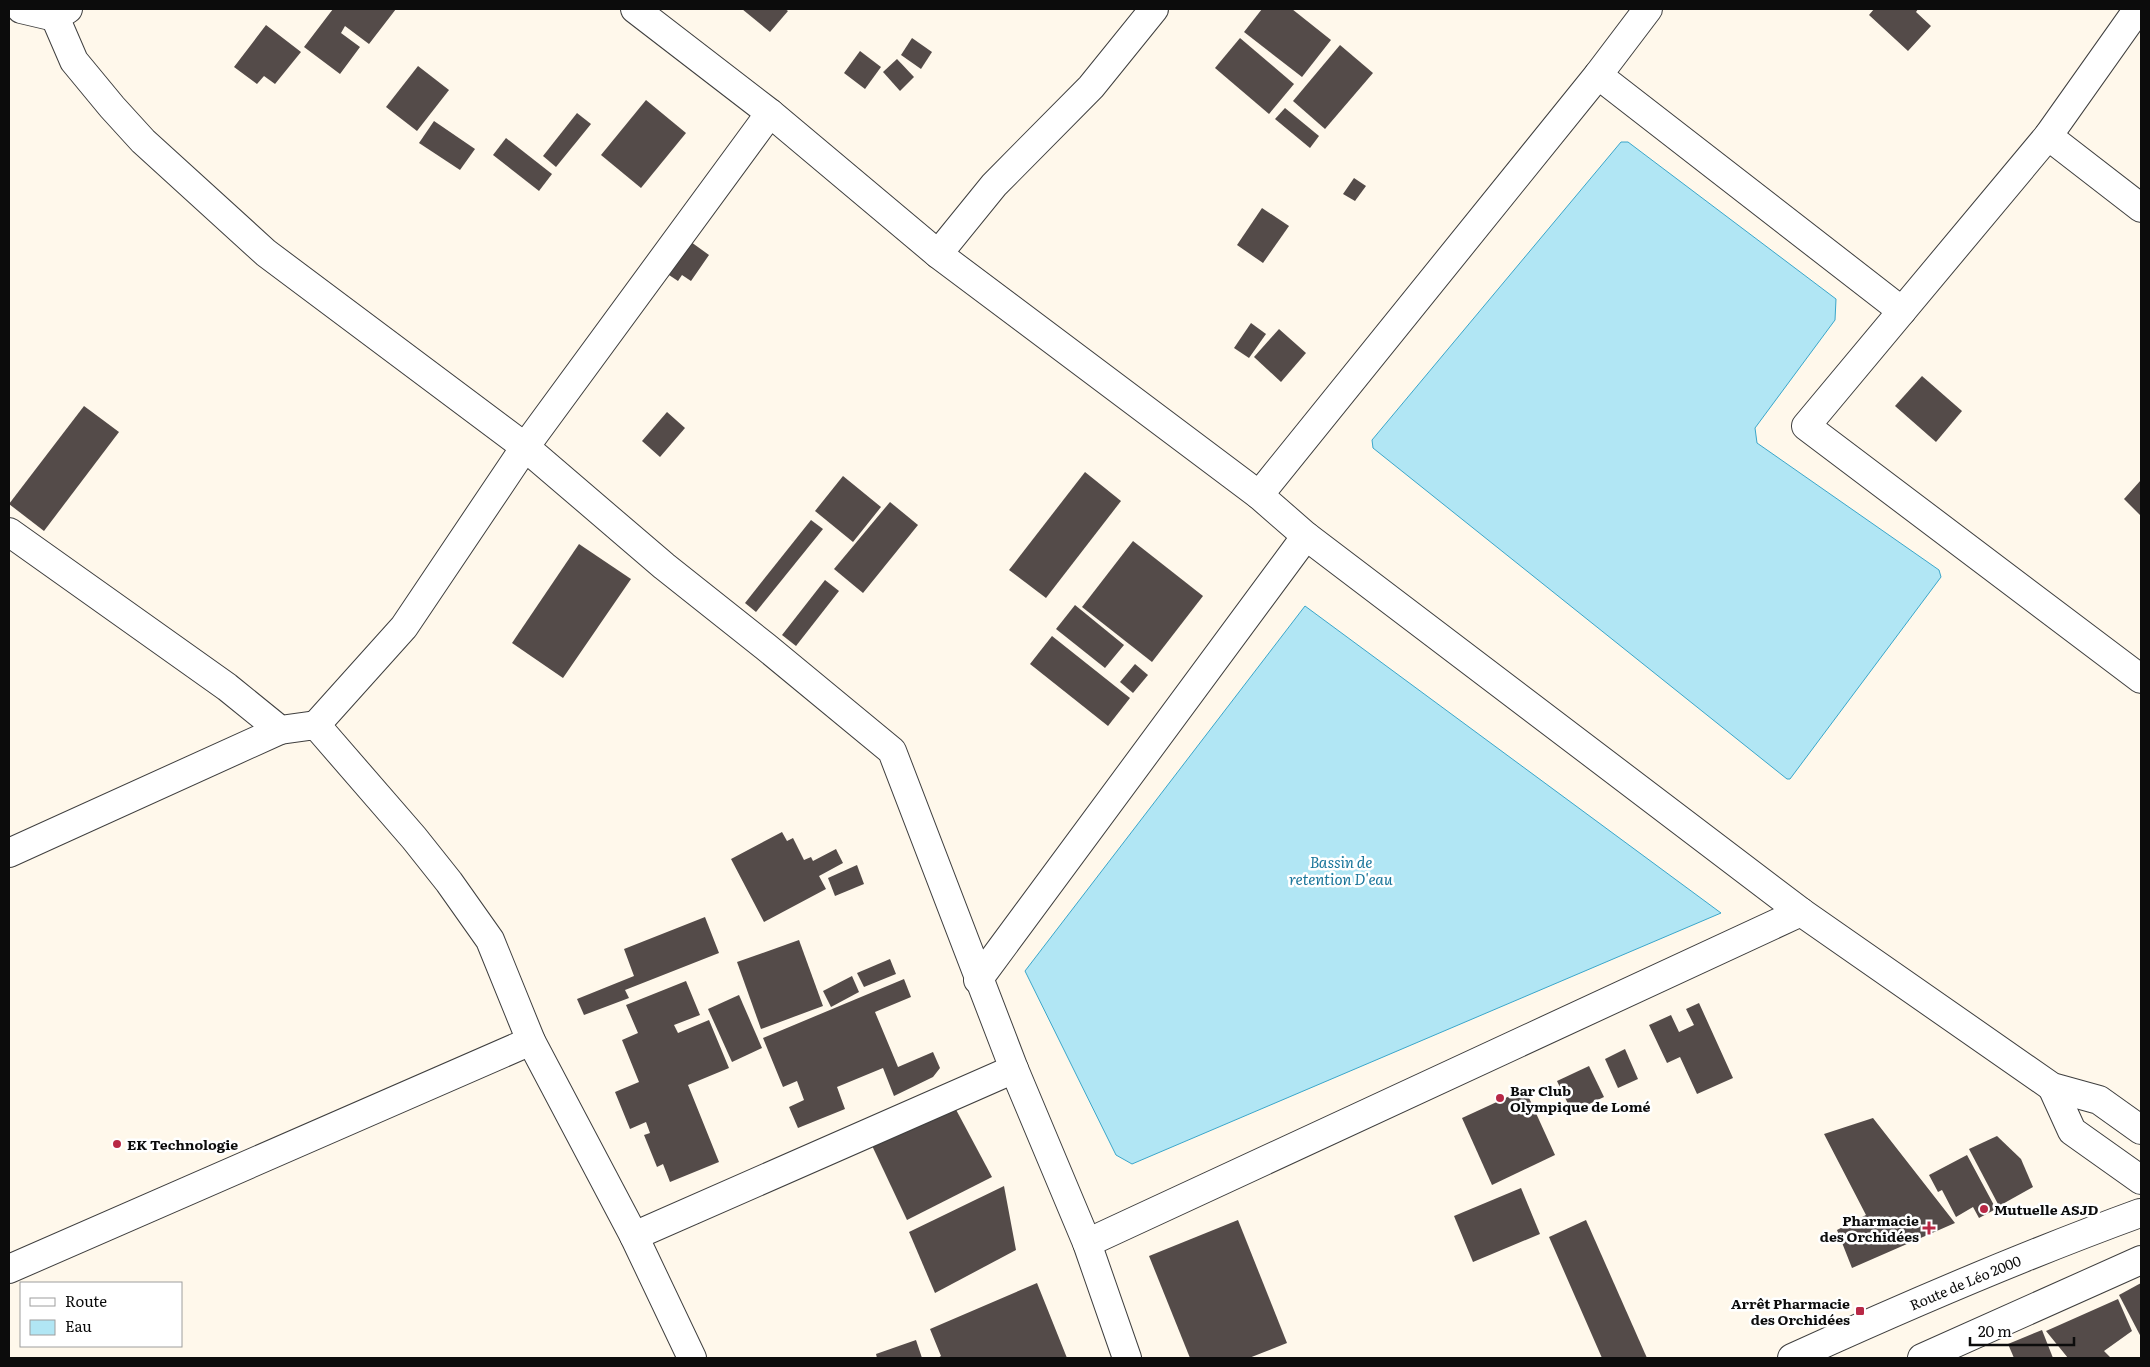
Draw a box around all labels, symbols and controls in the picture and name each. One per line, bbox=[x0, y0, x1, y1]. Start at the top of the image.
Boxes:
water label: Bassin de retention D'eau bbox=[1289, 850, 1393, 890]
place label: Bar Club Olympique de Lomé bbox=[1510, 1080, 1651, 1116]
marker: Bar Club Olympique de Lomé bbox=[1494, 1092, 1506, 1104]
place label: EK Technologie bbox=[127, 1134, 238, 1154]
marker: EK Technologie bbox=[111, 1138, 123, 1150]
place label: Mutuelle ASJD bbox=[1994, 1199, 2099, 1219]
marker: Mutuelle ASJD bbox=[1978, 1203, 1990, 1215]
place label: Pharmacie des Orchidées bbox=[1820, 1210, 1919, 1246]
marker: Pharmacie des Orchidées bbox=[1923, 1222, 1935, 1234]
street label: Route de Léo 2000 bbox=[1906, 1250, 2024, 1315]
legend bbox=[20, 1282, 182, 1347]
text: Route bbox=[65, 1289, 107, 1312]
place label: Arrêt Pharmacie des Orchidées bbox=[1731, 1293, 1850, 1329]
marker: Arrêt Pharmacie des Orchidées bbox=[1854, 1305, 1866, 1317]
text: Eau bbox=[65, 1314, 92, 1337]
scale bar bbox=[1970, 1314, 2074, 1346]
text: 20 m bbox=[1978, 1319, 2012, 1342]

